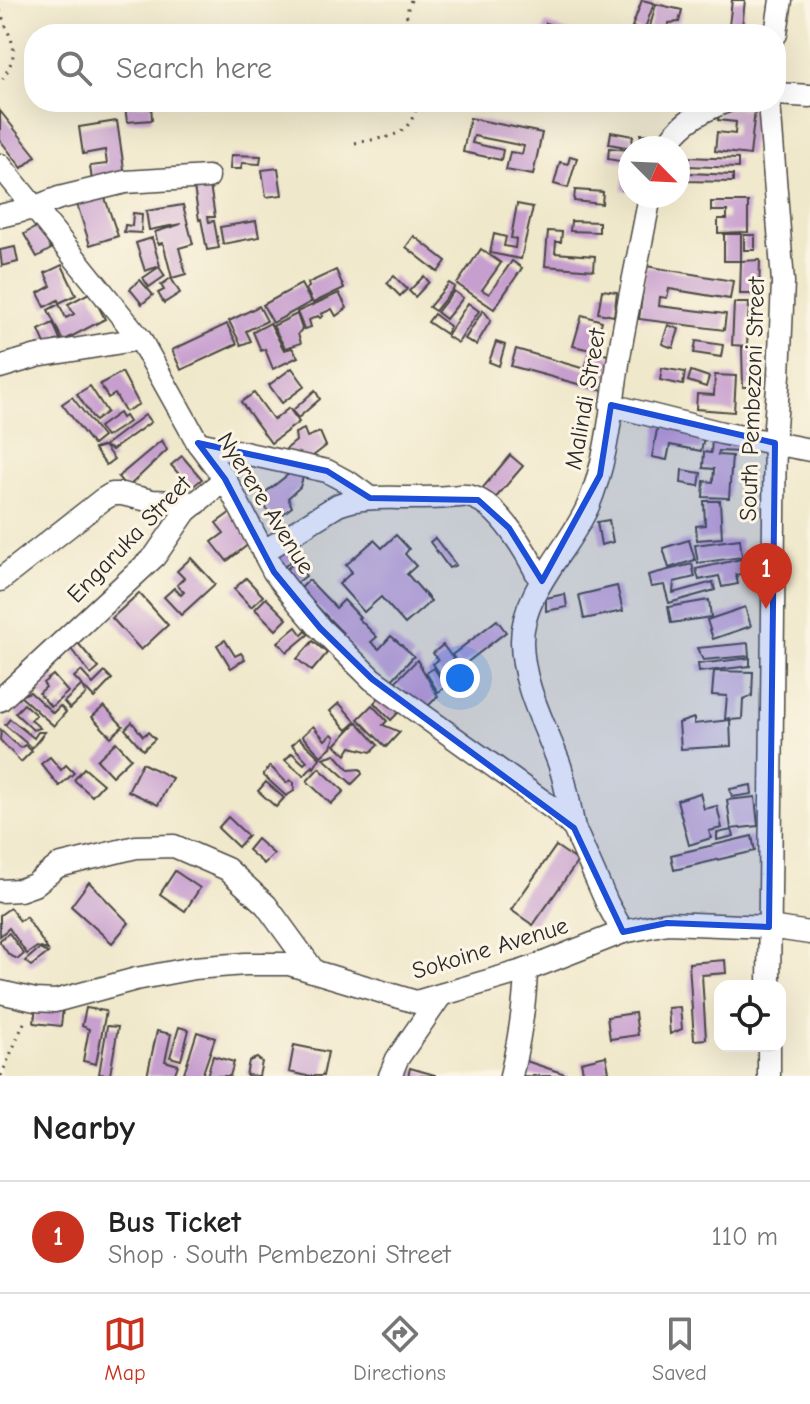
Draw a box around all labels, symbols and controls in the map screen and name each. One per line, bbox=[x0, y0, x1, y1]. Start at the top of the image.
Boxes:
search box bbox=[24, 24, 786, 112]
icon: search bbox=[52, 46, 96, 90]
text: Search here bbox=[116, 51, 272, 86]
north arrow bbox=[618, 136, 690, 208]
street label: South Pembezoni Street bbox=[734, 275, 770, 522]
street label: Malindi Street bbox=[559, 325, 611, 472]
street label: Nyerere Avenue bbox=[211, 427, 321, 579]
street label: Engaruka Street bbox=[61, 469, 198, 609]
pin: 1 bbox=[740, 543, 792, 609]
your location bbox=[440, 658, 480, 698]
street label: Sokoine Avenue bbox=[409, 911, 571, 985]
map controls bbox=[714, 980, 786, 1052]
button: locate bbox=[714, 980, 786, 1052]
text: Nearby bbox=[32, 1108, 135, 1148]
text: Bus Ticket bbox=[108, 1205, 241, 1240]
text: 1 bbox=[53, 1222, 63, 1252]
text: 110 m bbox=[711, 1222, 778, 1252]
text: Shop · South Pembezoni Street bbox=[108, 1240, 451, 1270]
tab: Map bbox=[103, 1312, 147, 1386]
tab: Directions bbox=[353, 1312, 446, 1386]
tab: Saved bbox=[652, 1312, 707, 1386]

